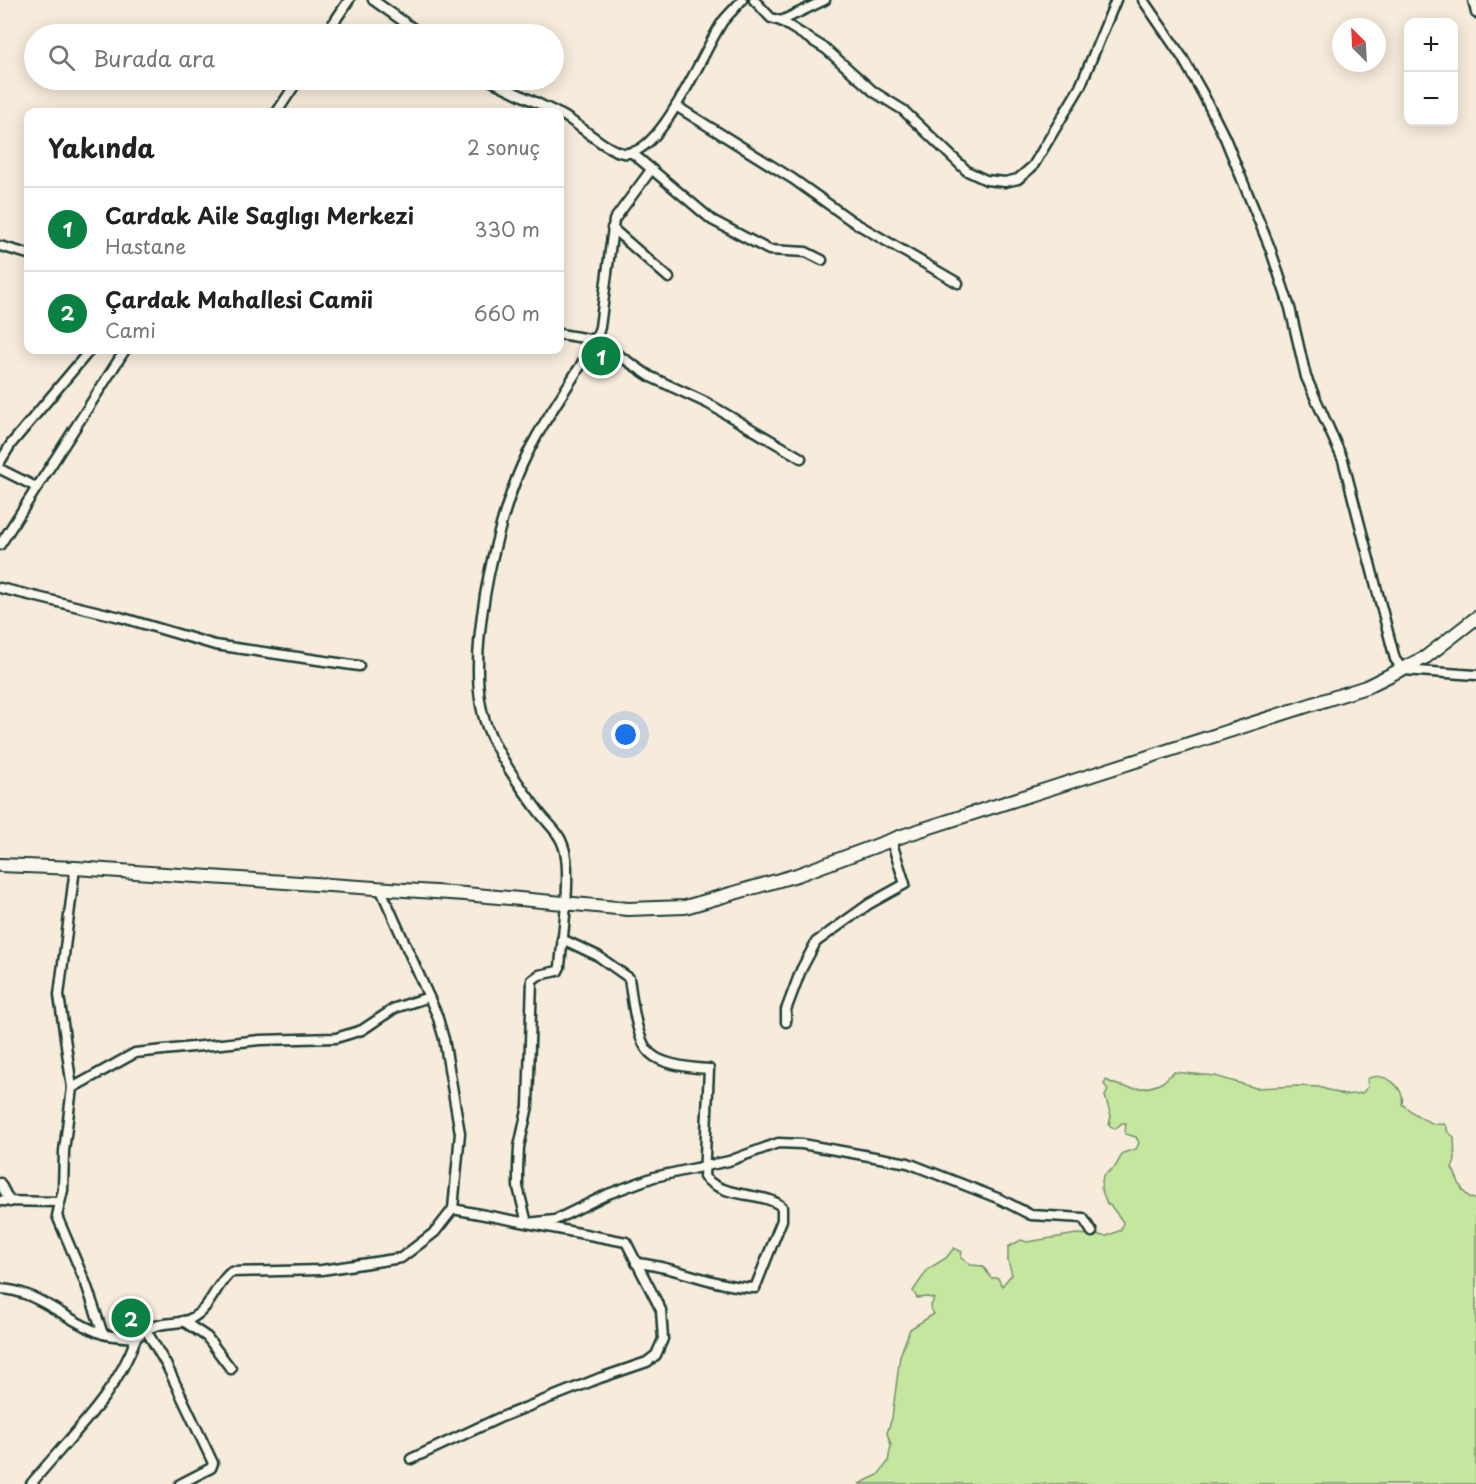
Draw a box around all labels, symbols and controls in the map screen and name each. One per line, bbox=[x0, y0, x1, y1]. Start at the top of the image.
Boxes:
north arrow bbox=[1332, 18, 1386, 72]
map controls bbox=[1404, 18, 1458, 126]
button: + bbox=[1404, 18, 1458, 72]
search box bbox=[24, 24, 564, 90]
icon: search bbox=[45, 41, 78, 74]
text: Burada ara bbox=[93, 41, 215, 74]
button: − bbox=[1404, 72, 1458, 126]
text: Yakında bbox=[48, 128, 155, 167]
text: 2 sonuç bbox=[467, 132, 540, 162]
text: Cardak Aile Saglıgı Merkezi bbox=[105, 198, 414, 231]
text: 1 bbox=[63, 214, 72, 244]
text: 330 m bbox=[474, 214, 540, 244]
text: Hastane bbox=[105, 231, 187, 261]
text: Çardak Mahallesi Camii bbox=[105, 282, 373, 315]
text: 2 bbox=[60, 298, 75, 328]
text: 660 m bbox=[474, 298, 540, 328]
text: Cami bbox=[105, 315, 156, 345]
pin: 1 bbox=[582, 334, 620, 378]
your location bbox=[611, 720, 640, 749]
pin: 2 bbox=[112, 1296, 150, 1340]

